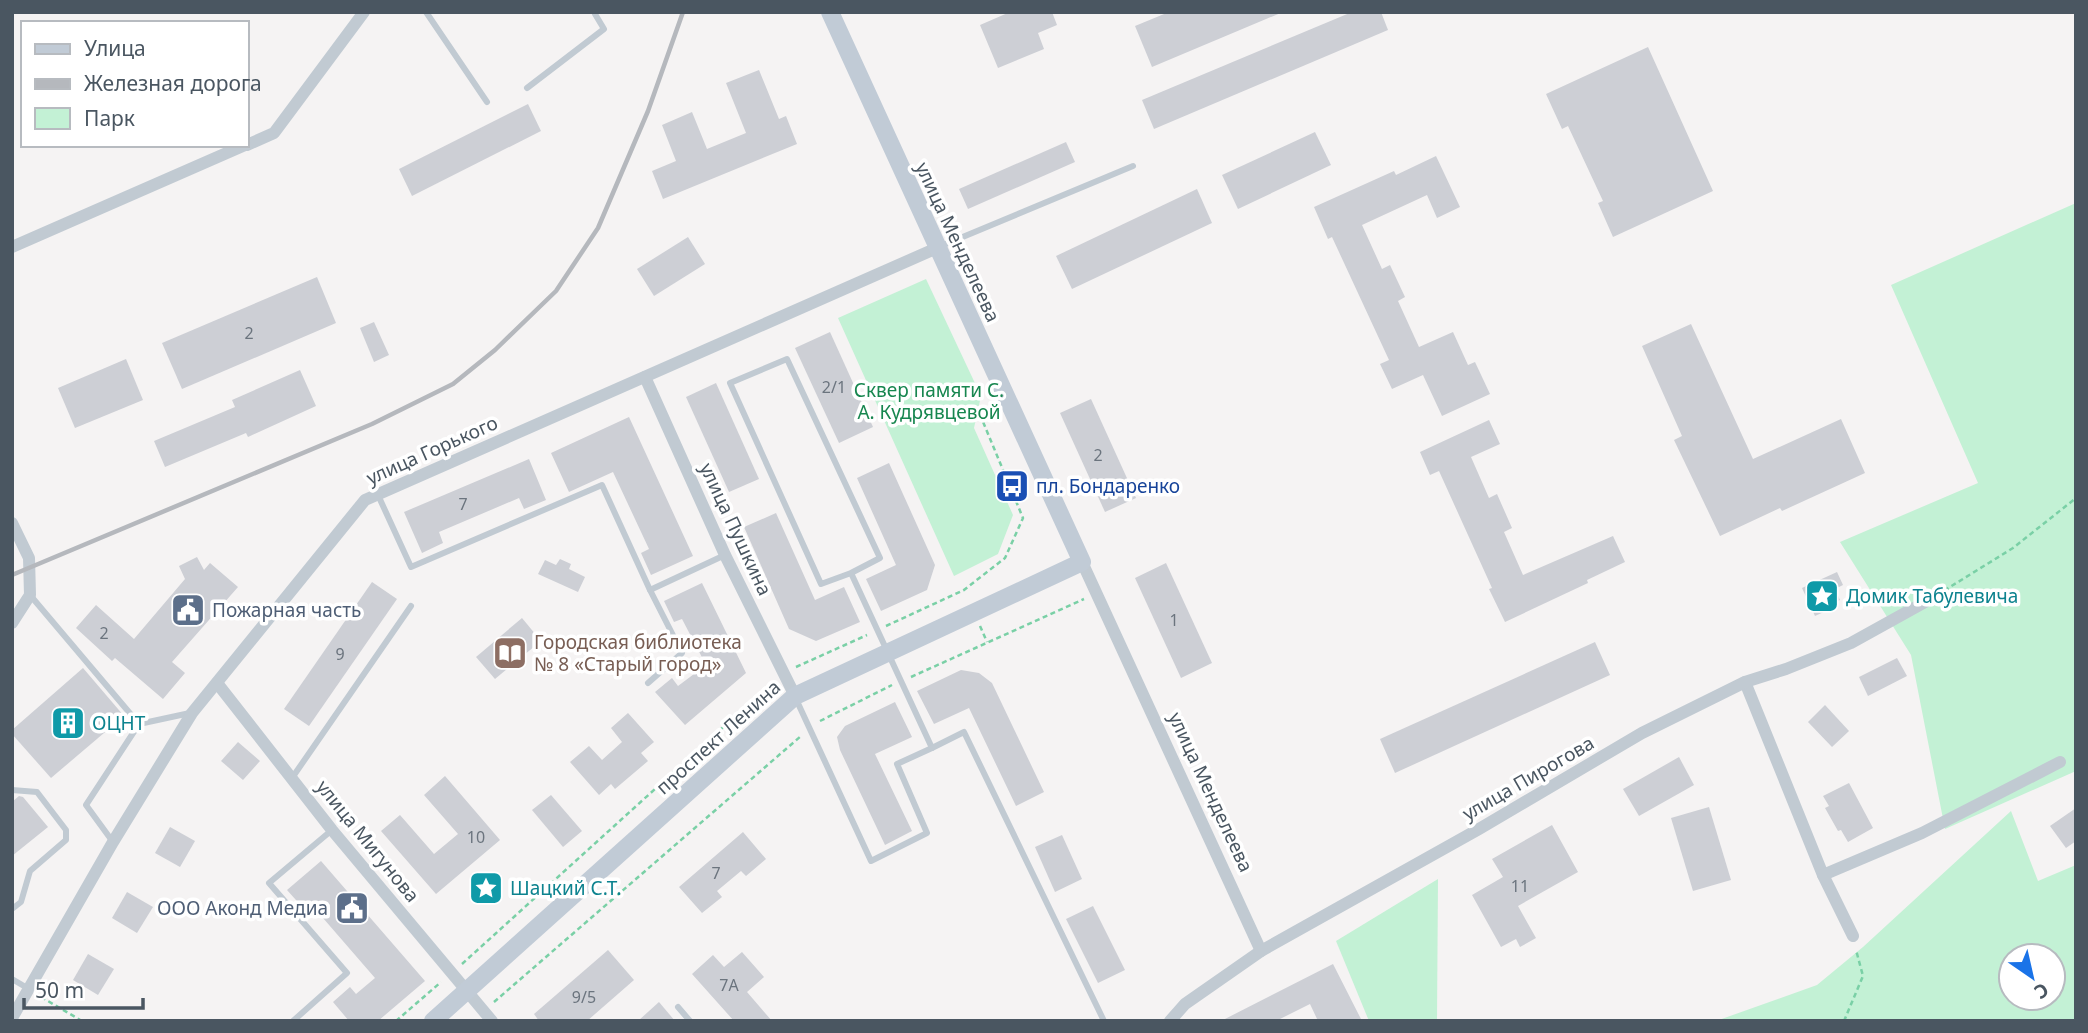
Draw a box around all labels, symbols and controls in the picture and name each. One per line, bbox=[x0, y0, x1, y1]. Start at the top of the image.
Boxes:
legend bbox=[21, 21, 248, 147]
text: Улица bbox=[84, 34, 146, 62]
text: Железная дорога bbox=[84, 69, 262, 97]
text: Парк bbox=[84, 104, 135, 132]
street label: улица Менделеева bbox=[910, 158, 1006, 326]
house number: 2 bbox=[244, 322, 254, 344]
house number: 2/1 bbox=[822, 376, 846, 398]
park label: Сквер памяти С. А. Кудрявцевой bbox=[854, 377, 1004, 425]
street label: улица Горького bbox=[362, 409, 502, 491]
house number: 2 bbox=[1093, 444, 1103, 466]
street label: улица Пушкина bbox=[694, 458, 778, 600]
bus stop icon: пл. Бондаренко bbox=[993, 467, 1031, 505]
place label: пл. Бондаренко bbox=[1036, 473, 1180, 499]
house number: 7 bbox=[458, 493, 468, 515]
place icon: Домик Табулевича bbox=[1803, 577, 1841, 615]
place label: Домик Табулевича bbox=[1846, 583, 2018, 609]
public building icon: Пожарная часть bbox=[169, 591, 207, 629]
place label: Пожарная часть bbox=[212, 597, 361, 623]
house number: 1 bbox=[1169, 609, 1179, 631]
house number: 2 bbox=[99, 622, 109, 644]
place label: Городская библиотека № 8 «Старый город» bbox=[534, 629, 742, 677]
library icon: Городская библиотека № 8 «Старый город» bbox=[491, 634, 529, 672]
house number: 9 bbox=[335, 643, 345, 665]
street label: проспект Ленина bbox=[650, 674, 786, 800]
building icon: ОЦНТ bbox=[49, 704, 87, 742]
street label: улица Менделеева bbox=[1163, 708, 1259, 876]
place label: ОЦНТ bbox=[92, 710, 146, 736]
street label: улица Пирогова bbox=[1457, 730, 1599, 826]
street label: улица Мигунова bbox=[311, 775, 425, 907]
house number: 10 bbox=[467, 826, 485, 848]
house number: 7 bbox=[711, 862, 721, 884]
place icon: Шацкий С.Т. bbox=[467, 869, 505, 907]
place label: Шацкий С.Т. bbox=[510, 875, 622, 901]
house number: 11 bbox=[1511, 875, 1529, 897]
public building icon: ООО Аконд Медиа bbox=[333, 889, 371, 927]
place label: ООО Аконд Медиа bbox=[157, 895, 328, 921]
north arrow bbox=[1997, 942, 2067, 1012]
scale bar bbox=[24, 967, 144, 1011]
house number: 7А bbox=[719, 974, 739, 996]
text: 50 m bbox=[35, 976, 84, 1004]
text: С bbox=[2029, 977, 2054, 1005]
house number: 9/5 bbox=[572, 986, 596, 1008]

